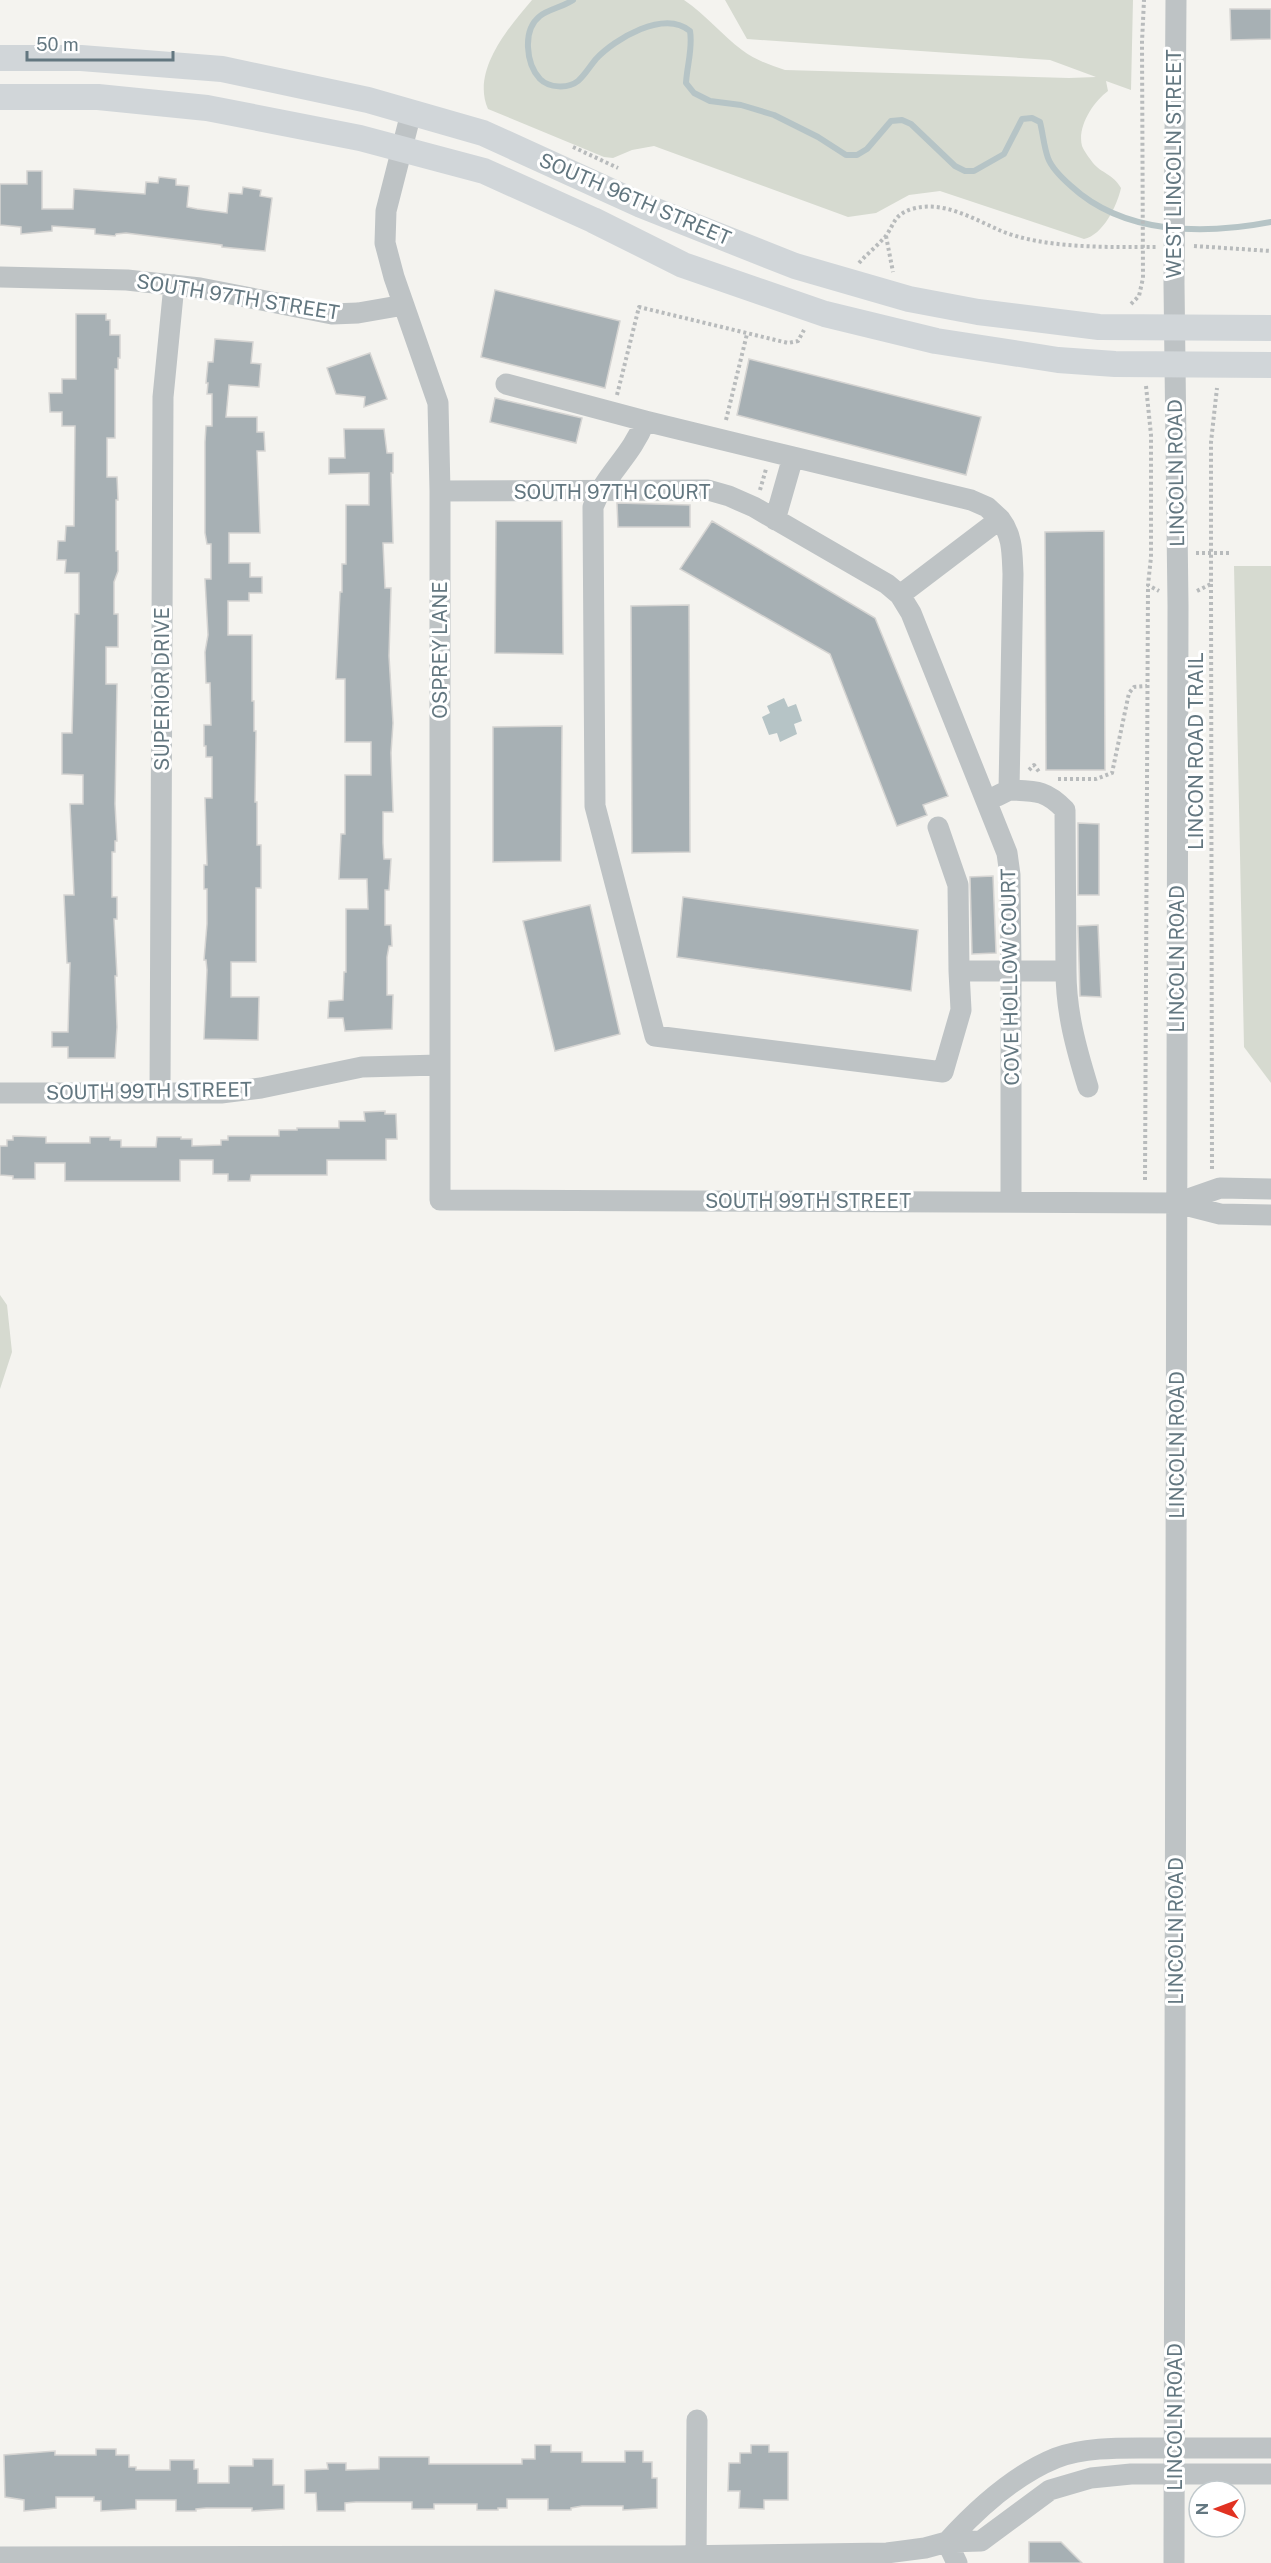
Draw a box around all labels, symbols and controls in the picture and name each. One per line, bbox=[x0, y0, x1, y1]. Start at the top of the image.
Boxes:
scale bar bbox=[27, 24, 172, 62]
text: 50 m bbox=[36, 34, 79, 55]
street label: WEST LINCOLN STREET bbox=[1162, 49, 1186, 279]
street label: SOUTH 96TH STREET bbox=[535, 148, 735, 250]
street label: SOUTH 97TH STREET bbox=[135, 269, 341, 325]
street label: LINCOLN ROAD bbox=[1163, 399, 1189, 547]
street label: SOUTH 97TH COURT bbox=[513, 480, 711, 504]
street label: OSPREY LANE bbox=[428, 581, 452, 719]
street label: SUPERIOR DRIVE bbox=[150, 607, 174, 771]
street label: LINCON ROAD TRAIL bbox=[1184, 652, 1208, 850]
street label: COVE HOLLOW COURT bbox=[996, 868, 1024, 1086]
street label: LINCOLN ROAD bbox=[1165, 885, 1189, 1033]
street label: SOUTH 99TH STREET bbox=[46, 1077, 252, 1105]
street label: SOUTH 99TH STREET bbox=[705, 1189, 911, 1213]
street label: LINCOLN ROAD bbox=[1165, 1371, 1189, 1519]
street label: LINCOLN ROAD bbox=[1164, 1857, 1188, 2005]
street label: LINCOLN ROAD bbox=[1163, 2343, 1187, 2491]
north arrow bbox=[1187, 2479, 1247, 2539]
text: N bbox=[1193, 2503, 1212, 2515]

